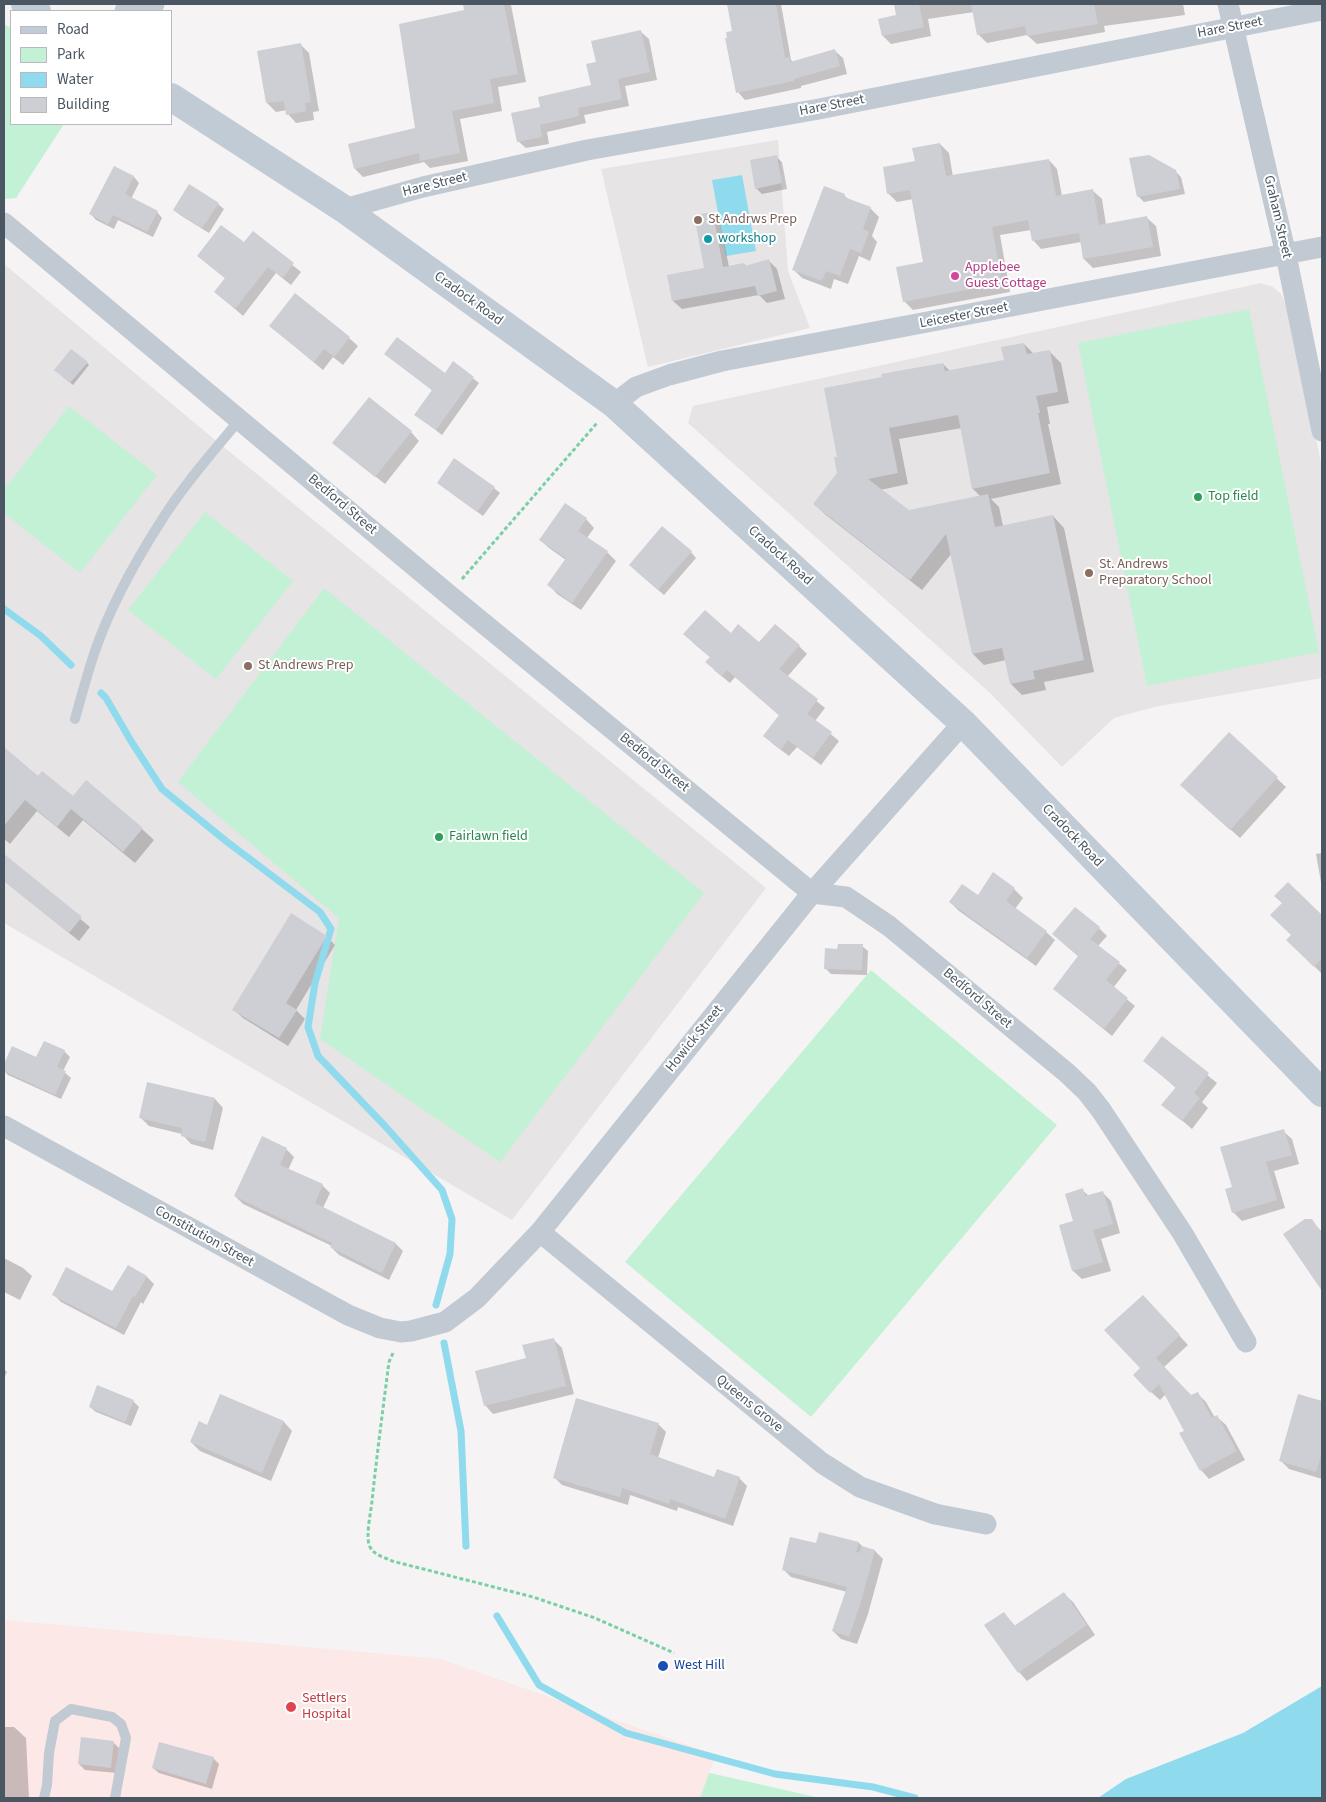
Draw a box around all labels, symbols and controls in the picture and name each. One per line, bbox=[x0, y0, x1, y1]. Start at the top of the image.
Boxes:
legend bbox=[10, 10, 172, 125]
street label: Hare Street bbox=[1196, 13, 1264, 43]
text: Road bbox=[57, 19, 89, 40]
text: Park bbox=[57, 44, 85, 65]
text: Water bbox=[57, 69, 93, 90]
street label: Hare Street bbox=[798, 91, 866, 121]
text: Building bbox=[57, 94, 109, 115]
street label: Hare Street bbox=[401, 169, 469, 201]
street label: Graham Street bbox=[1259, 174, 1295, 260]
place label: St Andrws Prep bbox=[708, 212, 797, 228]
marker: St Andrws Prep bbox=[692, 214, 704, 226]
place label: workshop bbox=[718, 231, 776, 247]
marker: workshop bbox=[702, 233, 714, 245]
place label: Applebee Guest Cottage bbox=[965, 260, 1046, 292]
street label: Cradock Road bbox=[430, 268, 506, 330]
marker: Applebee Guest Cottage bbox=[949, 270, 961, 282]
street label: Leicester Street bbox=[918, 299, 1010, 333]
street label: Bedford Street bbox=[304, 471, 380, 539]
place label: Top field bbox=[1208, 489, 1259, 505]
marker: Top field bbox=[1192, 491, 1204, 503]
street label: Cradock Road bbox=[744, 523, 816, 589]
place label: St. Andrews Preparatory School bbox=[1099, 557, 1212, 590]
marker: St. Andrews Preparatory School bbox=[1083, 567, 1095, 579]
place label: St Andrews Prep bbox=[258, 658, 354, 674]
marker: St Andrews Prep bbox=[242, 660, 254, 672]
street label: Bedford Street bbox=[616, 730, 692, 796]
street label: Cradock Road bbox=[1038, 801, 1106, 871]
place label: Fairlawn field bbox=[449, 829, 528, 845]
marker: Fairlawn field bbox=[433, 831, 445, 843]
street label: Bedford Street bbox=[939, 965, 1015, 1033]
street label: Howick Street bbox=[663, 1002, 727, 1076]
street label: Constitution Street bbox=[152, 1203, 256, 1271]
street label: Queens Grove bbox=[712, 1372, 786, 1436]
place label: West Hill bbox=[674, 1658, 725, 1674]
marker: West Hill bbox=[656, 1659, 670, 1673]
place label: Settlers Hospital bbox=[302, 1691, 351, 1724]
marker: Settlers Hospital bbox=[284, 1700, 298, 1714]

